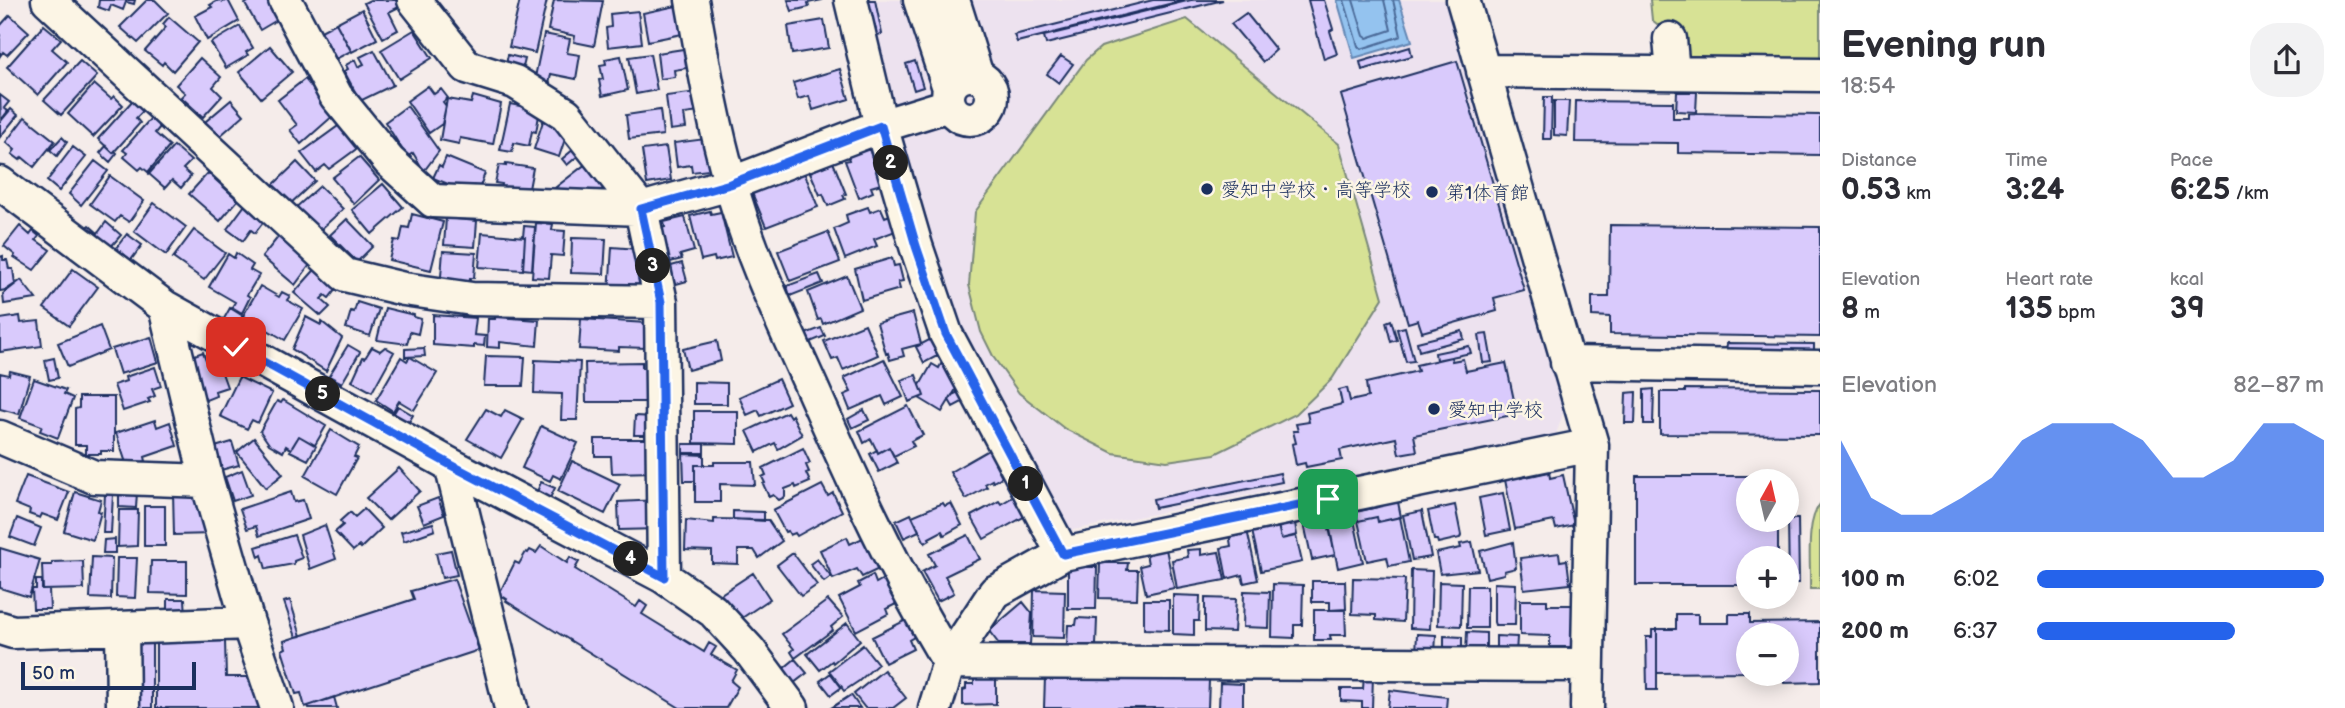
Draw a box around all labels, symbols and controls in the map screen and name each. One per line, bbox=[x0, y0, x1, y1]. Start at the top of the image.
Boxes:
text: Evening run bbox=[1841, 23, 2046, 68]
button: share bbox=[2250, 23, 2324, 97]
text: 18:54 bbox=[1841, 72, 1895, 100]
pin: 2 bbox=[874, 146, 908, 180]
text: Distance bbox=[1841, 149, 1917, 172]
text: Time bbox=[2005, 149, 2047, 172]
text: Pace bbox=[2170, 149, 2213, 172]
text: 2 bbox=[885, 151, 896, 174]
text: 0.53 bbox=[1841, 172, 1901, 208]
text: 3:24 bbox=[2005, 172, 2065, 208]
text: 6:25 bbox=[2170, 172, 2230, 208]
place label: 愛知中学校・高等学校 bbox=[1221, 179, 1411, 202]
marker: 愛知中学校・高等学校 bbox=[1199, 181, 1215, 197]
place label: 第1体育館 bbox=[1446, 182, 1529, 205]
text: km bbox=[1901, 182, 1931, 205]
text: /km bbox=[2230, 182, 2269, 205]
marker: 第1体育館 bbox=[1424, 184, 1440, 200]
pin: 3 bbox=[636, 248, 670, 284]
text: 3 bbox=[647, 254, 658, 277]
text: Elevation bbox=[1841, 268, 1920, 291]
text: Heart rate bbox=[2005, 268, 2093, 291]
text: kcal bbox=[2170, 268, 2204, 291]
text: 8 bbox=[1841, 291, 1859, 327]
text: 135 bbox=[2005, 291, 2053, 327]
text: 39 bbox=[2170, 291, 2205, 327]
text: m bbox=[1859, 301, 1880, 324]
text: bpm bbox=[2053, 301, 2095, 324]
pin bbox=[206, 317, 266, 377]
icon: check bbox=[217, 328, 255, 366]
text: Elevation bbox=[1841, 371, 1937, 399]
text: 82–87 m bbox=[2233, 371, 2324, 399]
pin: 5 bbox=[306, 376, 340, 412]
text: 5 bbox=[317, 382, 328, 405]
place label: 愛知中学校 bbox=[1448, 399, 1543, 422]
marker: 愛知中学校 bbox=[1426, 401, 1442, 417]
pin: 1 bbox=[1009, 466, 1044, 502]
pin bbox=[1298, 469, 1358, 529]
north arrow bbox=[1736, 469, 1799, 532]
map controls bbox=[1736, 469, 1799, 686]
text: 1 bbox=[1022, 472, 1030, 495]
icon: arrive bbox=[1309, 480, 1347, 518]
pin: 4 bbox=[614, 542, 648, 576]
button: + bbox=[1736, 546, 1799, 609]
text: 4 bbox=[625, 547, 636, 570]
text: 100 m bbox=[1841, 565, 1905, 593]
text: 6:02 bbox=[1953, 565, 1999, 593]
text: 200 m bbox=[1841, 617, 1909, 645]
text: 6:37 bbox=[1953, 617, 1997, 645]
button: − bbox=[1736, 623, 1799, 686]
scale bar bbox=[21, 659, 196, 691]
text: 50 m bbox=[32, 662, 75, 685]

